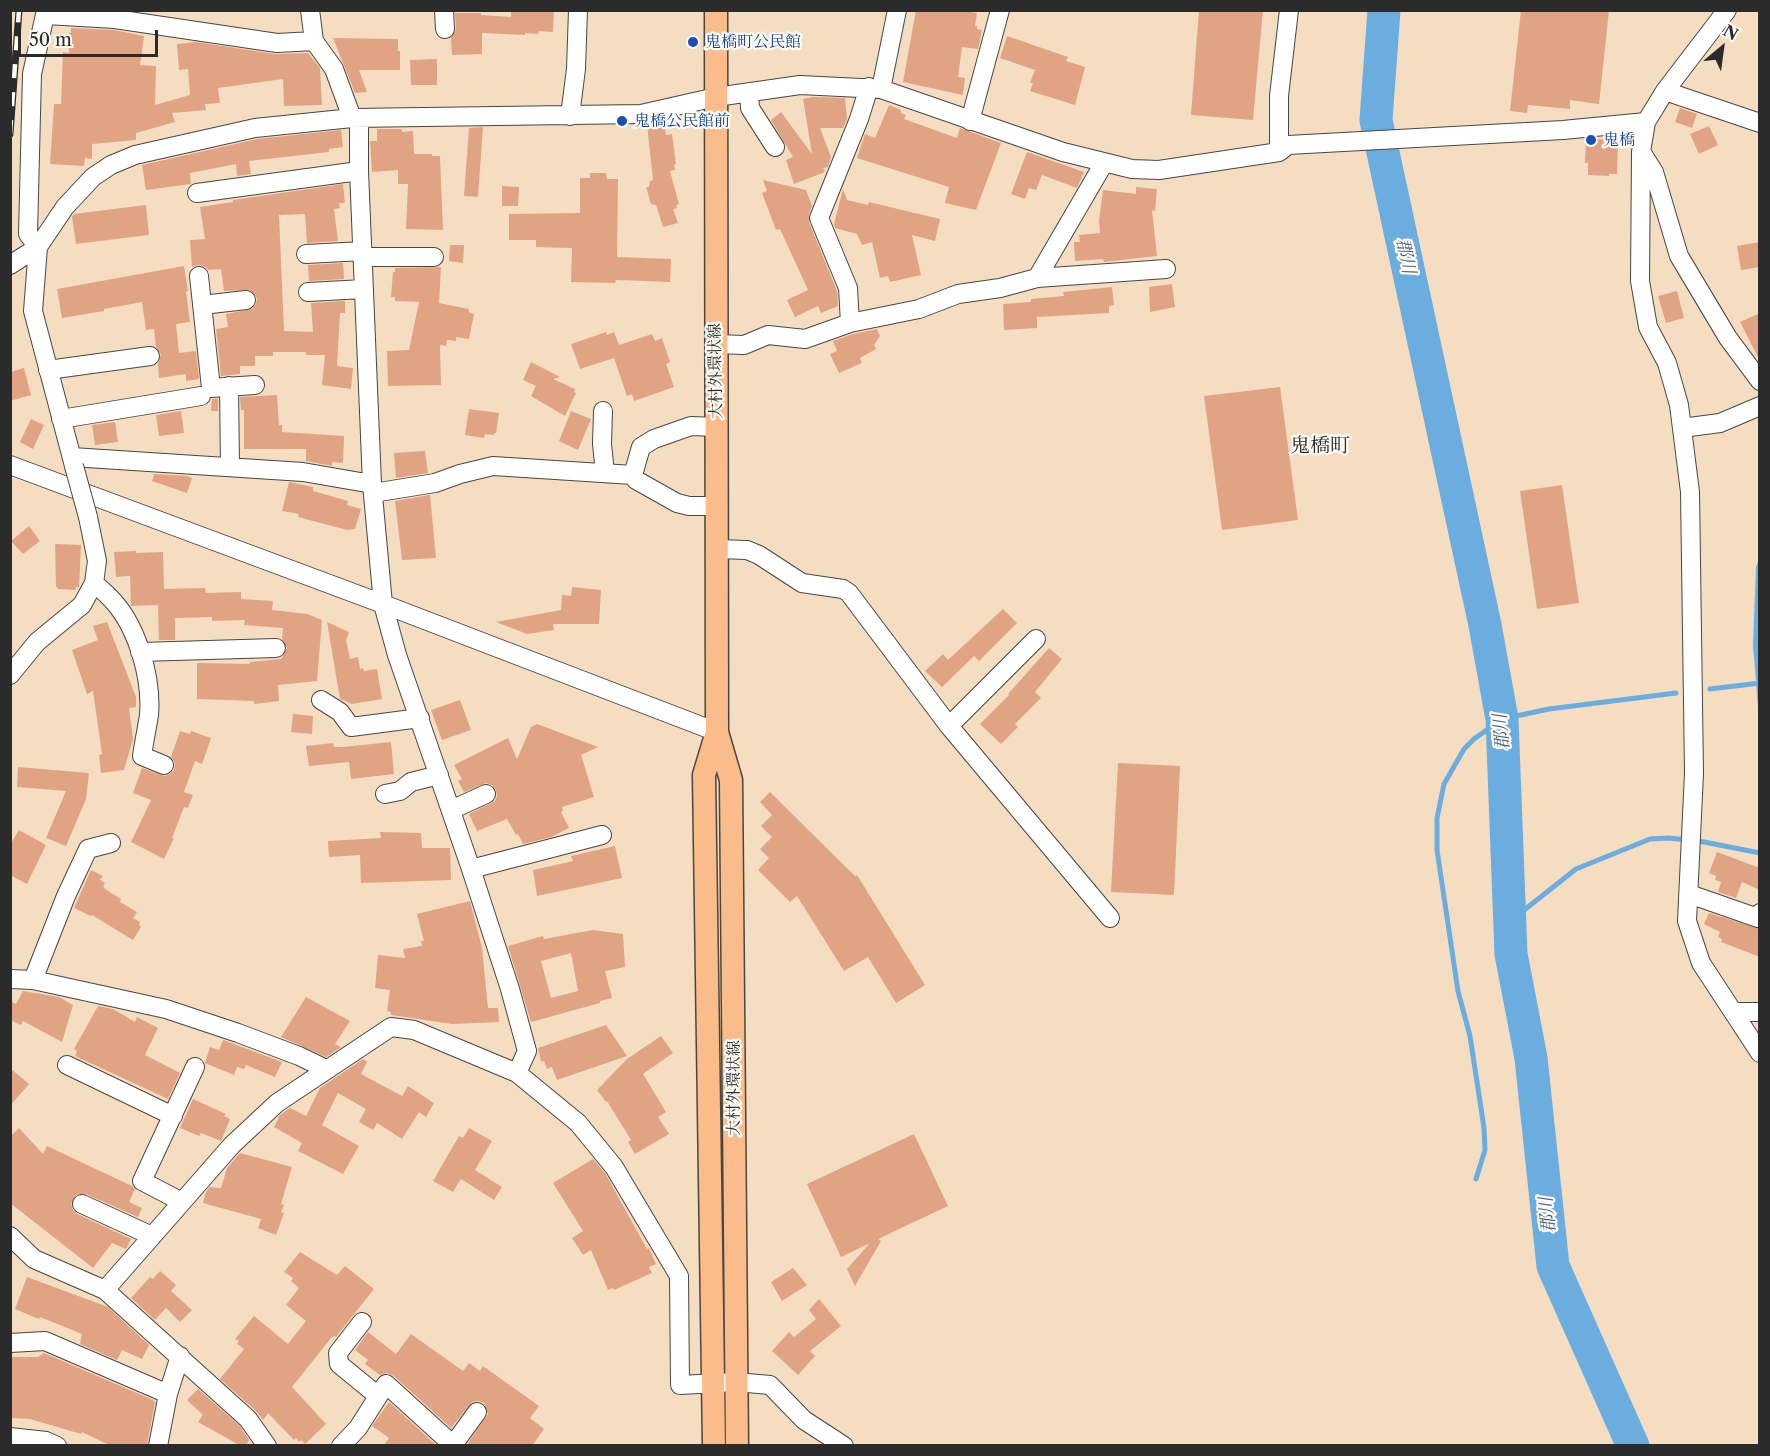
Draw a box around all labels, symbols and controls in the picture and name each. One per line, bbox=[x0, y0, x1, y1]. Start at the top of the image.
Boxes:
scale bar bbox=[21, 18, 160, 56]
north arrow bbox=[1692, 18, 1752, 78]
text: N bbox=[1720, 20, 1742, 44]
text: 50 m bbox=[29, 29, 72, 51]
place label: 鬼橋町公民館 bbox=[705, 32, 801, 52]
marker: 鬼橋町公民館 bbox=[686, 35, 700, 49]
place label: 鬼橋公民館前 bbox=[634, 111, 730, 131]
marker: 鬼橋公民館前 bbox=[615, 114, 629, 128]
place label: 鬼橋 bbox=[1603, 130, 1635, 150]
marker: 鬼橋 bbox=[1584, 133, 1598, 147]
water label: 郡川 bbox=[1391, 236, 1419, 276]
street label: 大村外環状線 bbox=[706, 323, 726, 419]
district label: 鬼橋町 bbox=[1290, 434, 1350, 458]
water label: 郡川 bbox=[1490, 713, 1514, 751]
street label: 大村外環状線 bbox=[724, 1040, 744, 1136]
water label: 郡川 bbox=[1535, 1196, 1561, 1234]

